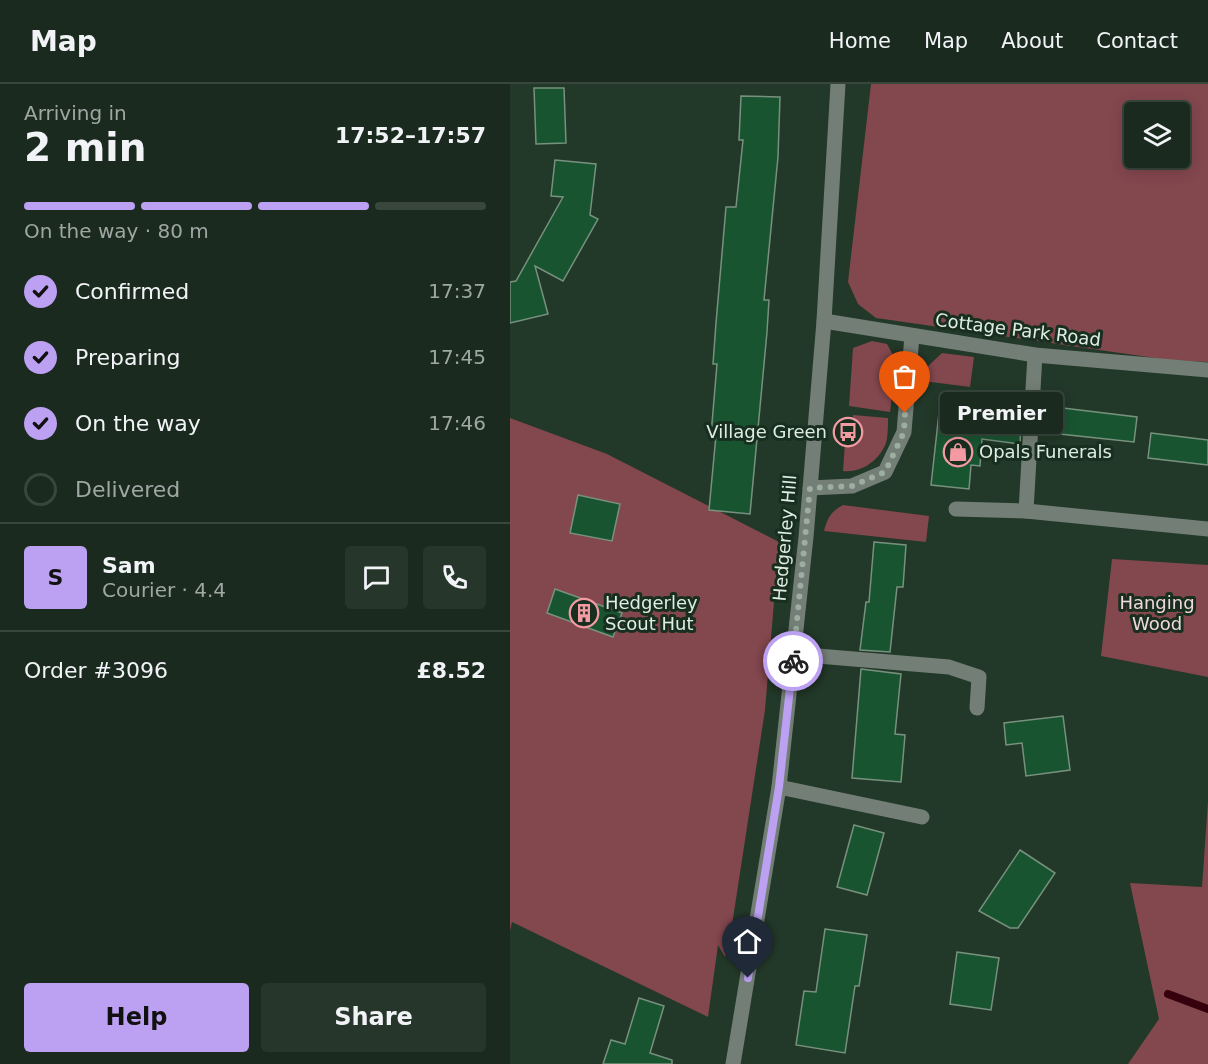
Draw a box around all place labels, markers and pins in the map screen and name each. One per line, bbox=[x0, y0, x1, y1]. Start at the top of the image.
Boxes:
pin bbox=[879, 351, 930, 413]
callout: Premier bbox=[941, 392, 1064, 434]
bus stop icon: Village Green bbox=[832, 416, 864, 448]
place label: Village Green bbox=[706, 421, 827, 442]
shop icon: Opals Funerals bbox=[942, 436, 974, 468]
place label: Opals Funerals bbox=[979, 441, 1112, 462]
place label: Hedgerley Scout Hut bbox=[605, 592, 698, 634]
building icon: Hedgerley Scout Hut bbox=[568, 597, 600, 629]
pin bbox=[722, 916, 773, 978]

